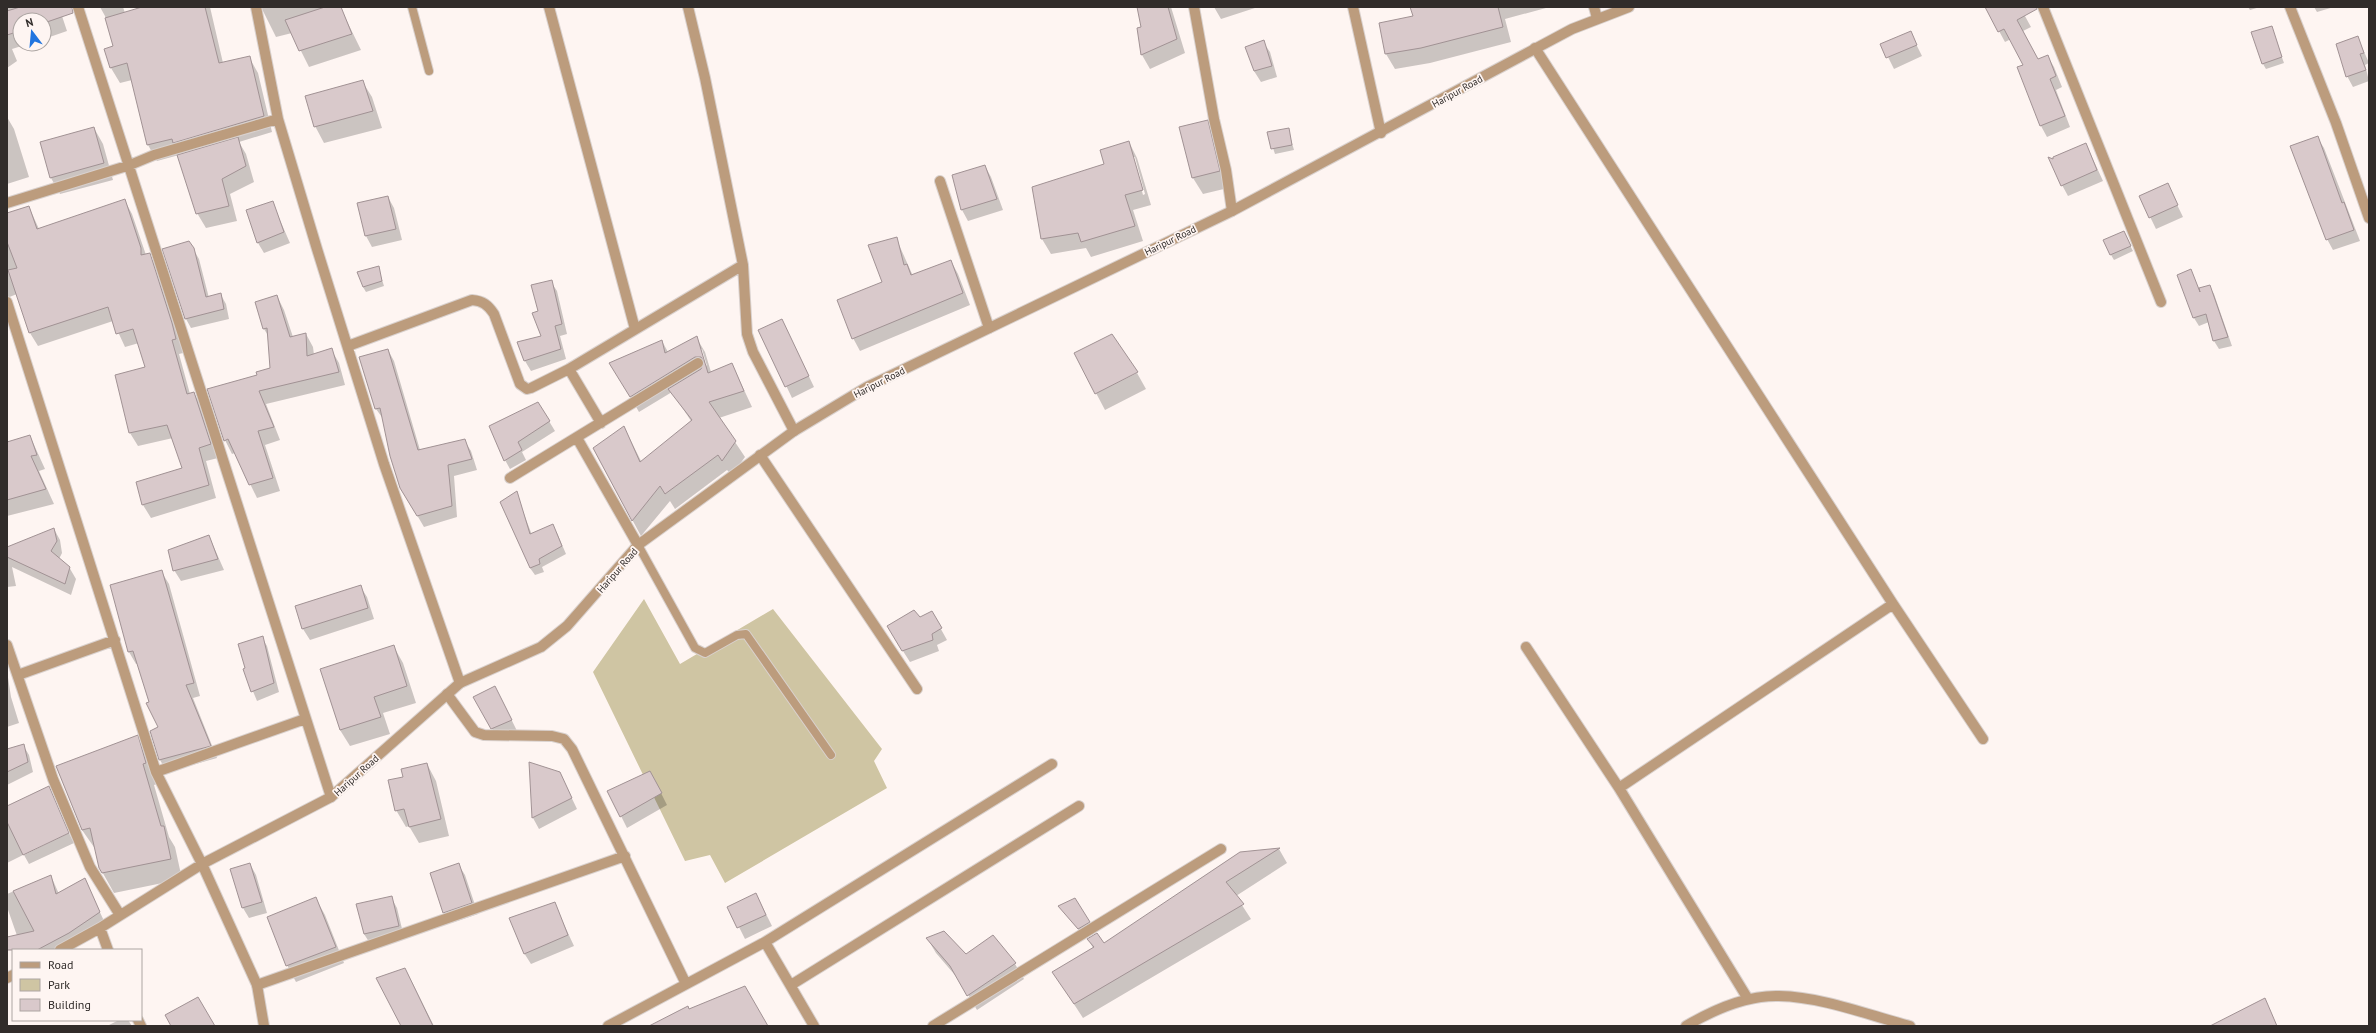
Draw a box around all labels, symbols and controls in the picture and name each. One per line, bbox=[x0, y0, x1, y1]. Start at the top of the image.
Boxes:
north arrow bbox=[12, 12, 52, 52]
text: N bbox=[24, 15, 35, 30]
street label: Haripur Road bbox=[1430, 72, 1485, 111]
street label: Haripur Road bbox=[1142, 222, 1198, 259]
street label: Haripur Road bbox=[851, 364, 907, 401]
street label: Haripur Road bbox=[594, 545, 641, 596]
street label: Haripur Road bbox=[331, 752, 381, 799]
legend bbox=[12, 949, 142, 1021]
text: Road bbox=[48, 957, 73, 972]
text: Park bbox=[48, 977, 70, 992]
text: Building bbox=[48, 997, 91, 1012]

